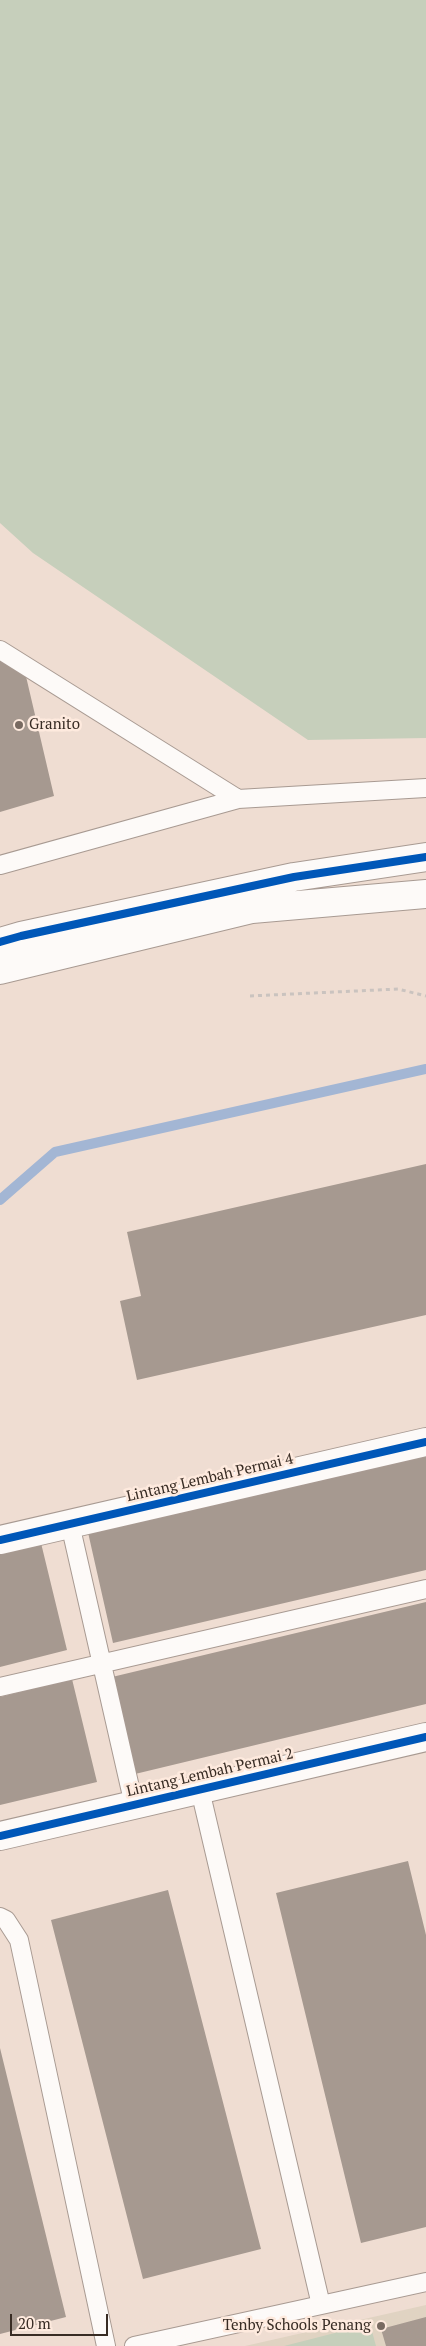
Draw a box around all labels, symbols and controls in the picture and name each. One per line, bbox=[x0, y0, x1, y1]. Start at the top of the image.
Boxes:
place label: Granito bbox=[29, 716, 80, 734]
marker: Granito bbox=[13, 719, 25, 731]
street label: Lintang Lembah Permai 4 bbox=[125, 1450, 295, 1506]
street label: Lintang Lembah Permai 2 bbox=[125, 1745, 295, 1801]
scale bar bbox=[12, 2304, 110, 2336]
text: 20 m bbox=[18, 2313, 51, 2333]
place label: Tenby Schools Penang bbox=[223, 2317, 371, 2335]
marker: Tenby Schools Penang bbox=[375, 2320, 387, 2332]

